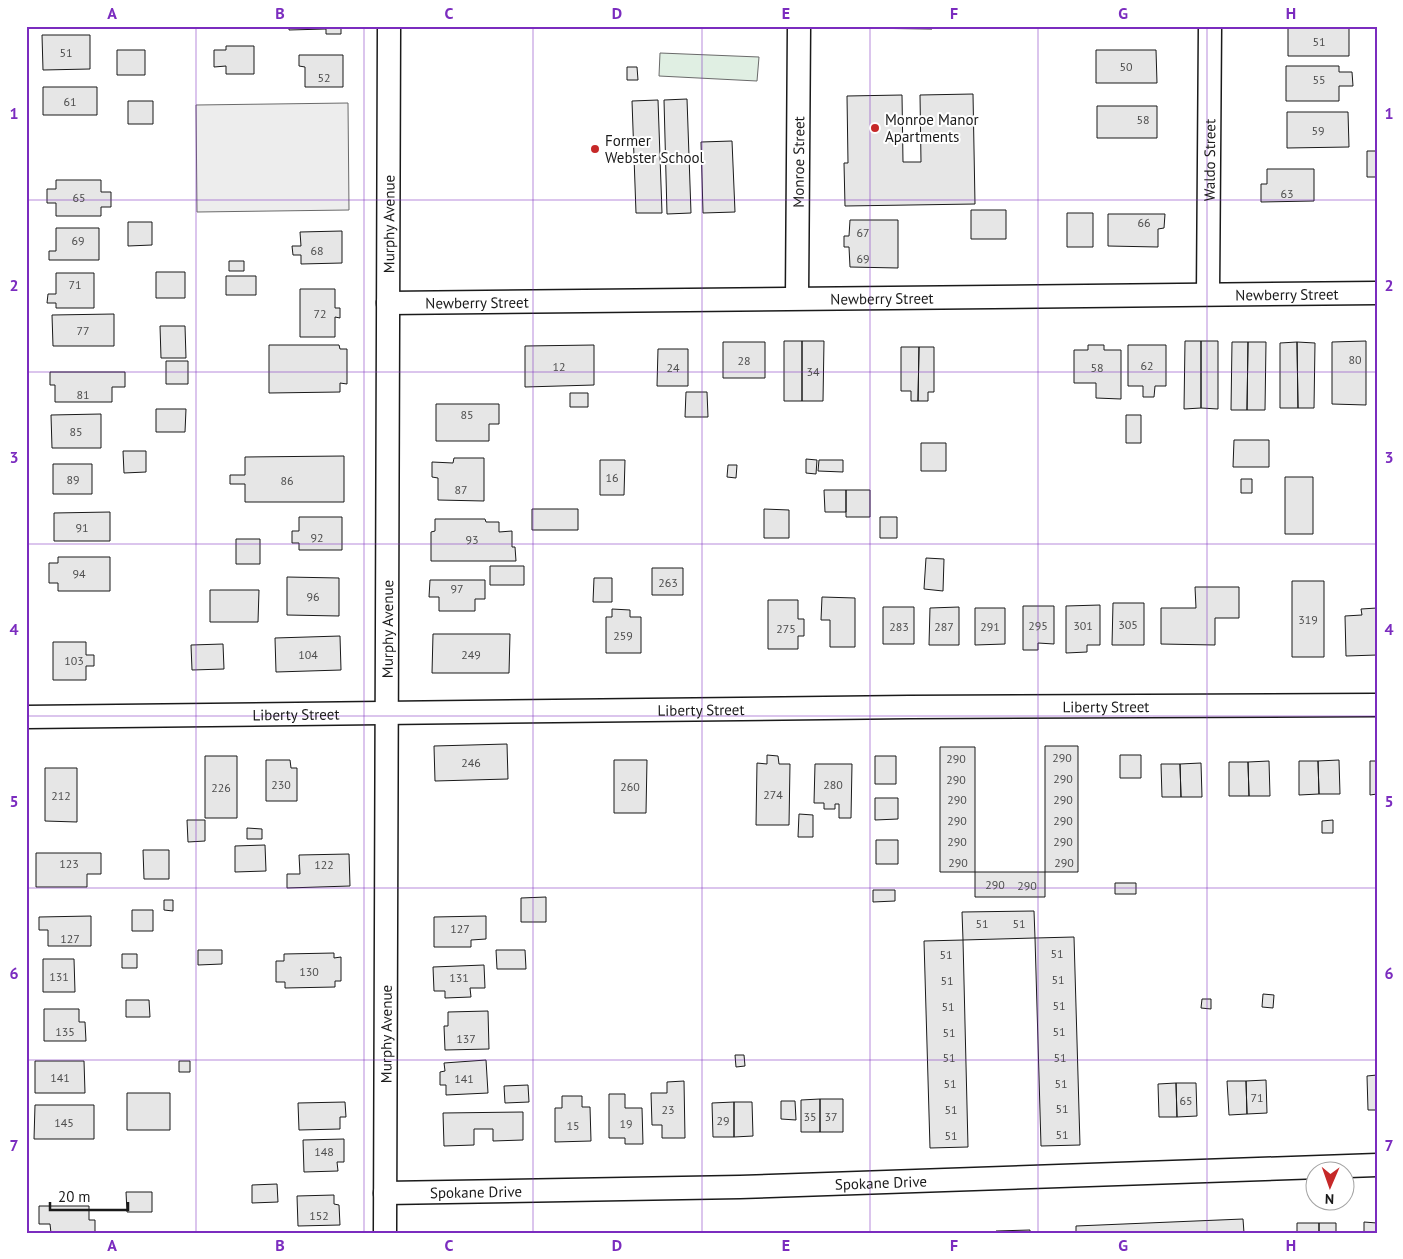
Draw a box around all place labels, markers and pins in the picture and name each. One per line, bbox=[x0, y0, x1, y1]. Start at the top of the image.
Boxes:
place label: Monroe Manor Apartments bbox=[885, 110, 979, 146]
marker: Monroe Manor Apartments bbox=[869, 122, 881, 134]
place label: Former Webster School bbox=[605, 131, 704, 167]
marker: Former Webster School bbox=[589, 143, 601, 155]

